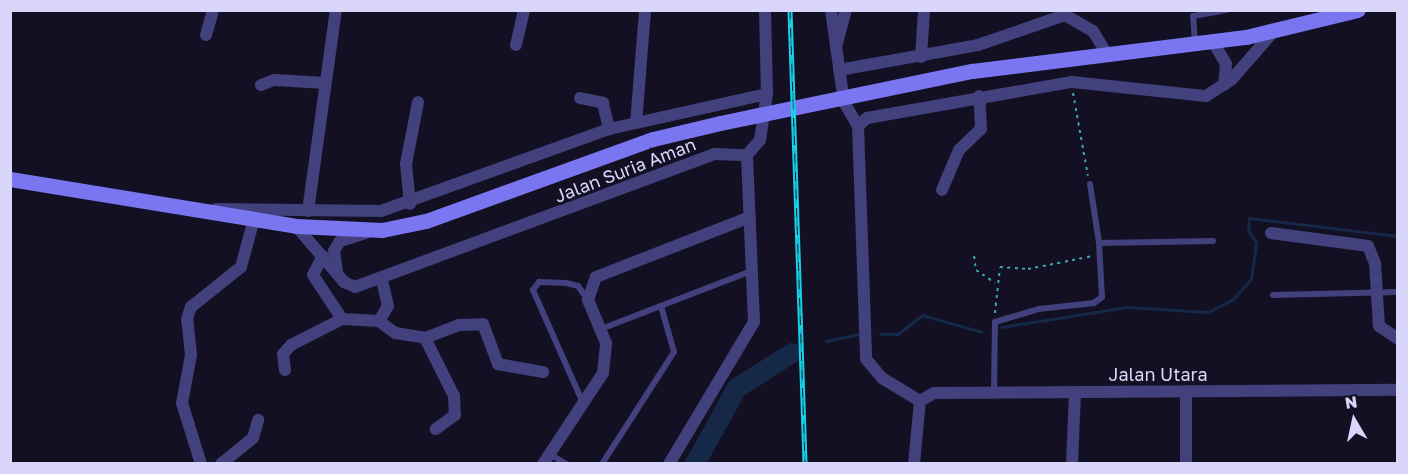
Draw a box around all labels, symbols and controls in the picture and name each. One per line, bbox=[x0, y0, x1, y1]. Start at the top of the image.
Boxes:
street label: Jalan Suria Aman bbox=[551, 133, 699, 207]
street label: Jalan Utara bbox=[1108, 363, 1208, 385]
north arrow bbox=[1324, 390, 1384, 450]
text: N bbox=[1344, 391, 1359, 413]

